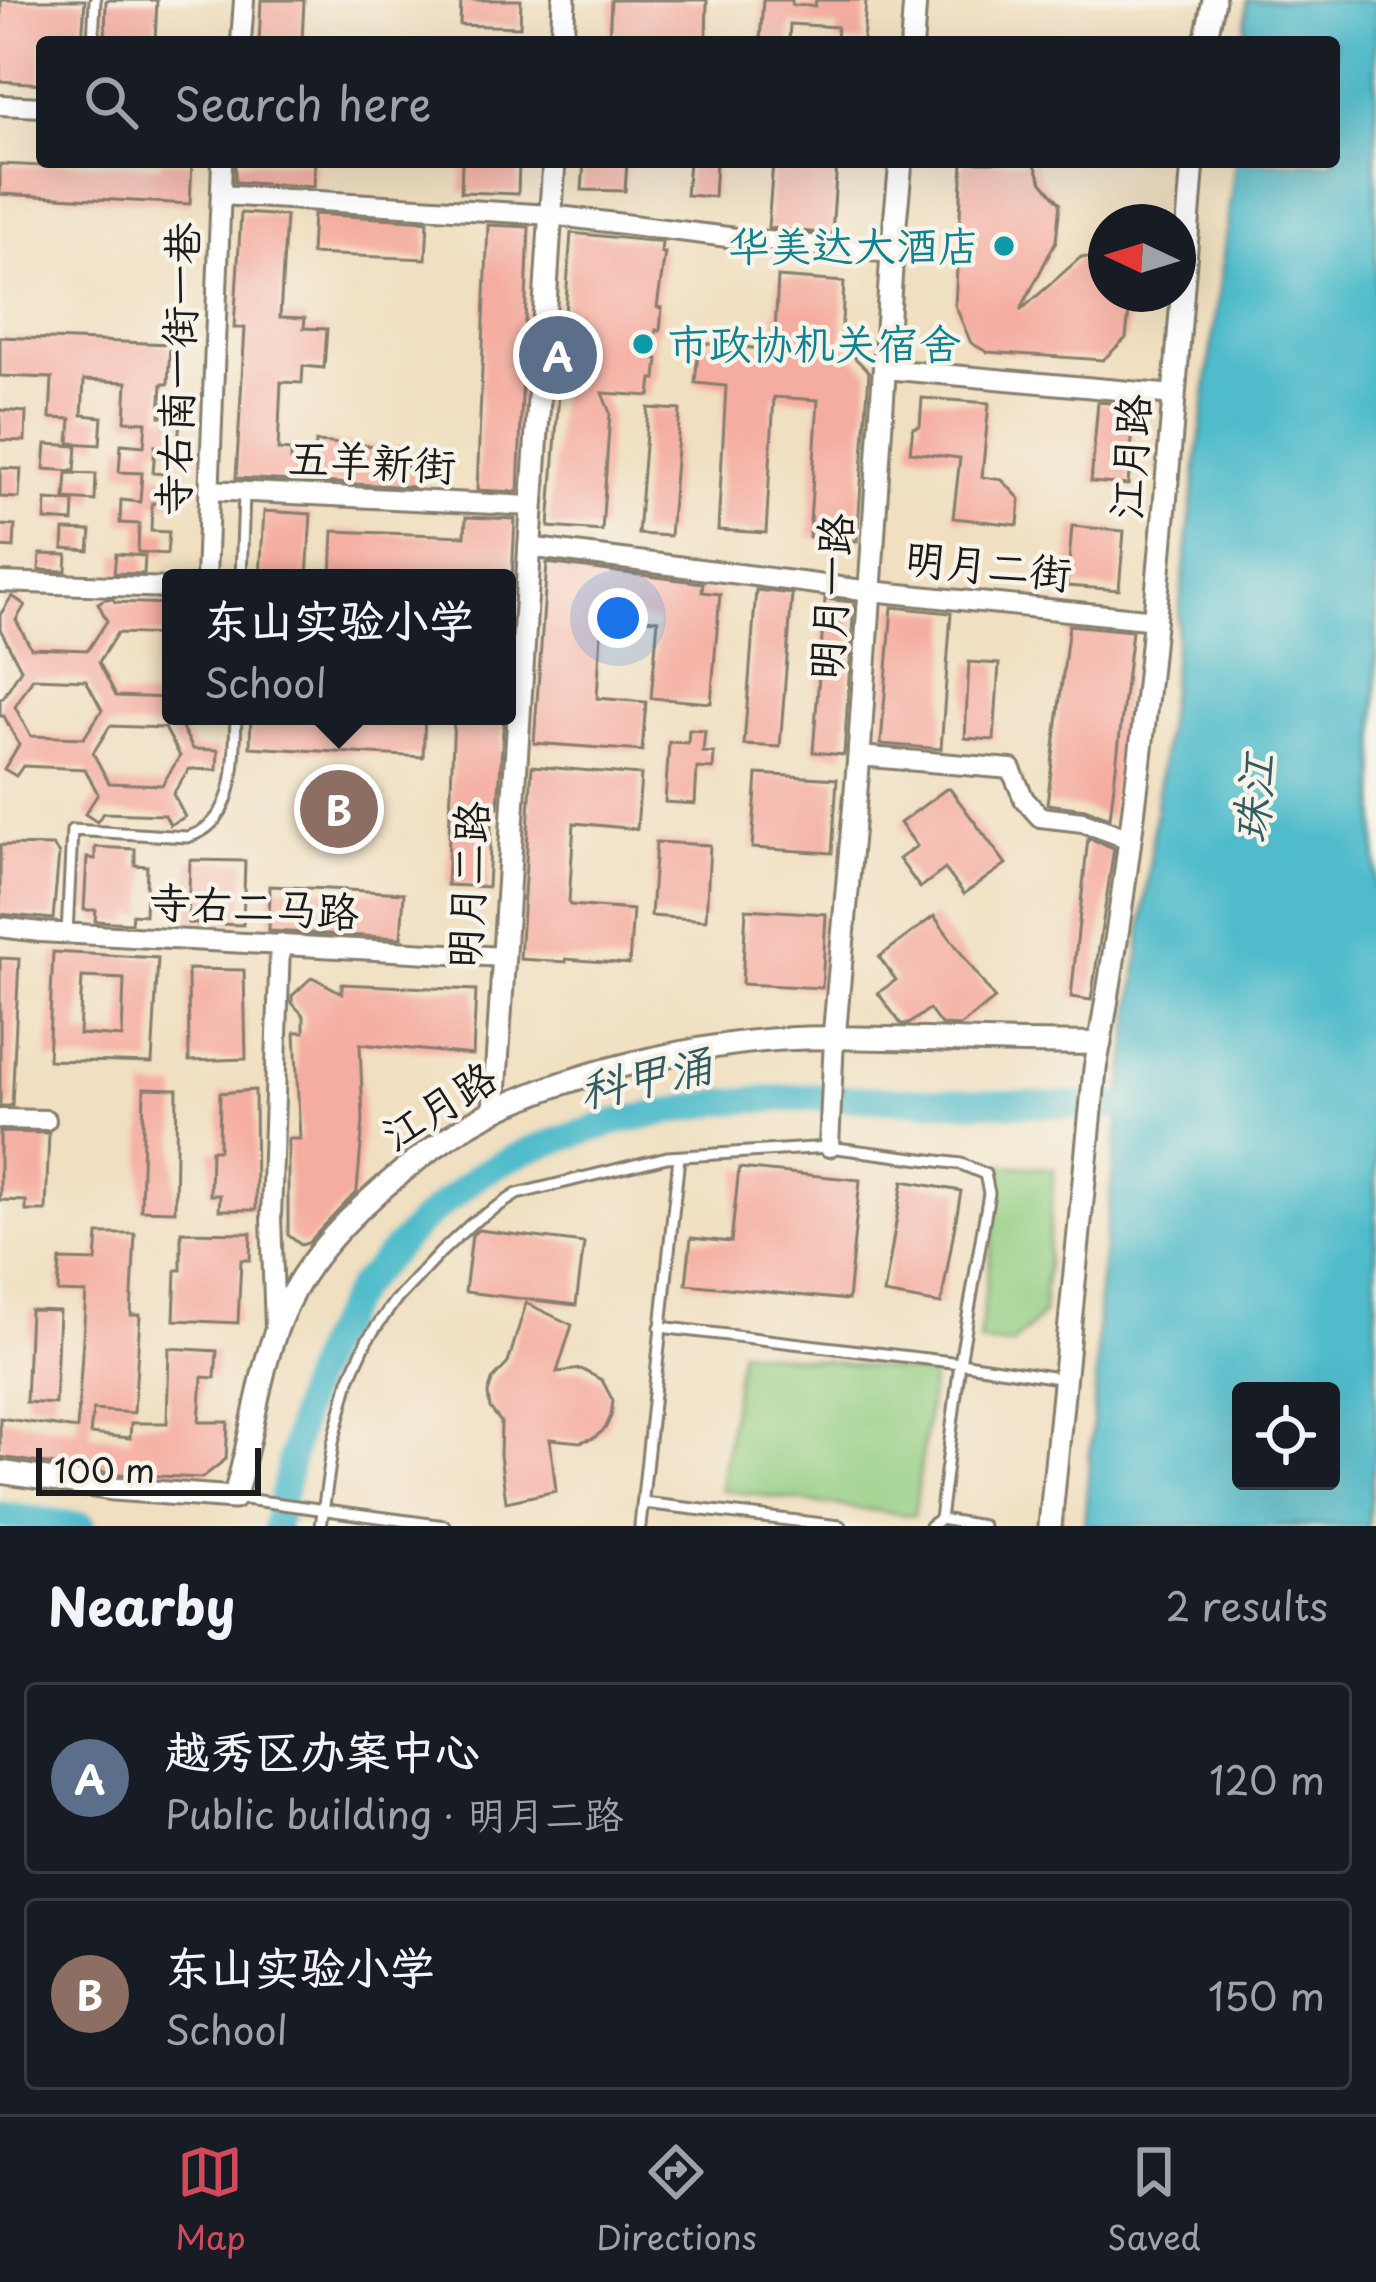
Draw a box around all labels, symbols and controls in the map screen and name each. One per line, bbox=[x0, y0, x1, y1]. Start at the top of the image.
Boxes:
search box bbox=[36, 36, 1340, 168]
text: Search here bbox=[174, 68, 431, 136]
icon: search bbox=[78, 69, 144, 135]
north arrow bbox=[1088, 204, 1196, 312]
place label: 华美达大酒店 bbox=[728, 212, 980, 275]
street label: 寺右南一街一巷 bbox=[139, 221, 212, 517]
marker: 华美达大酒店 bbox=[991, 233, 1017, 259]
pin: A bbox=[519, 310, 597, 400]
place label: 市政协机关宿舍 bbox=[667, 310, 961, 373]
marker: 市政协机关宿舍 bbox=[630, 331, 656, 357]
street label: 江月路 bbox=[1092, 392, 1163, 522]
street label: 五羊新街 bbox=[287, 424, 458, 495]
street label: 明月一路 bbox=[791, 511, 866, 683]
street label: 明月二街 bbox=[901, 523, 1075, 604]
popup bbox=[162, 569, 516, 725]
text: 东山实验小学 bbox=[204, 584, 474, 652]
your location bbox=[588, 588, 648, 648]
text: School bbox=[204, 652, 327, 711]
water label: 珠江 bbox=[1212, 747, 1290, 846]
pin: B bbox=[300, 764, 378, 854]
street label: 明月二路 bbox=[430, 799, 501, 970]
street label: 寺右二马路 bbox=[148, 868, 361, 941]
water label: 科甲涌 bbox=[572, 1028, 719, 1122]
street label: 江月路 bbox=[368, 1044, 508, 1164]
map controls bbox=[1232, 1382, 1340, 1490]
button: locate bbox=[1232, 1382, 1340, 1490]
scale bar bbox=[36, 1442, 261, 1495]
text: 100 m bbox=[54, 1444, 155, 1494]
text: Nearby bbox=[48, 1566, 235, 1643]
text: 2 results bbox=[1166, 1575, 1328, 1634]
text: 越秀区办案中心 bbox=[165, 1715, 480, 1783]
text: A bbox=[75, 1749, 105, 1808]
text: 120 m bbox=[1209, 1749, 1325, 1808]
text: Public building · 明月二路 bbox=[165, 1783, 623, 1842]
text: 东山实验小学 bbox=[165, 1931, 435, 1999]
text: B bbox=[77, 1965, 103, 2024]
text: 150 m bbox=[1208, 1965, 1325, 2024]
text: School bbox=[165, 1999, 288, 2058]
tab: Map bbox=[175, 2139, 246, 2261]
tab: Directions bbox=[596, 2139, 757, 2261]
tab: Saved bbox=[1107, 2139, 1201, 2261]

